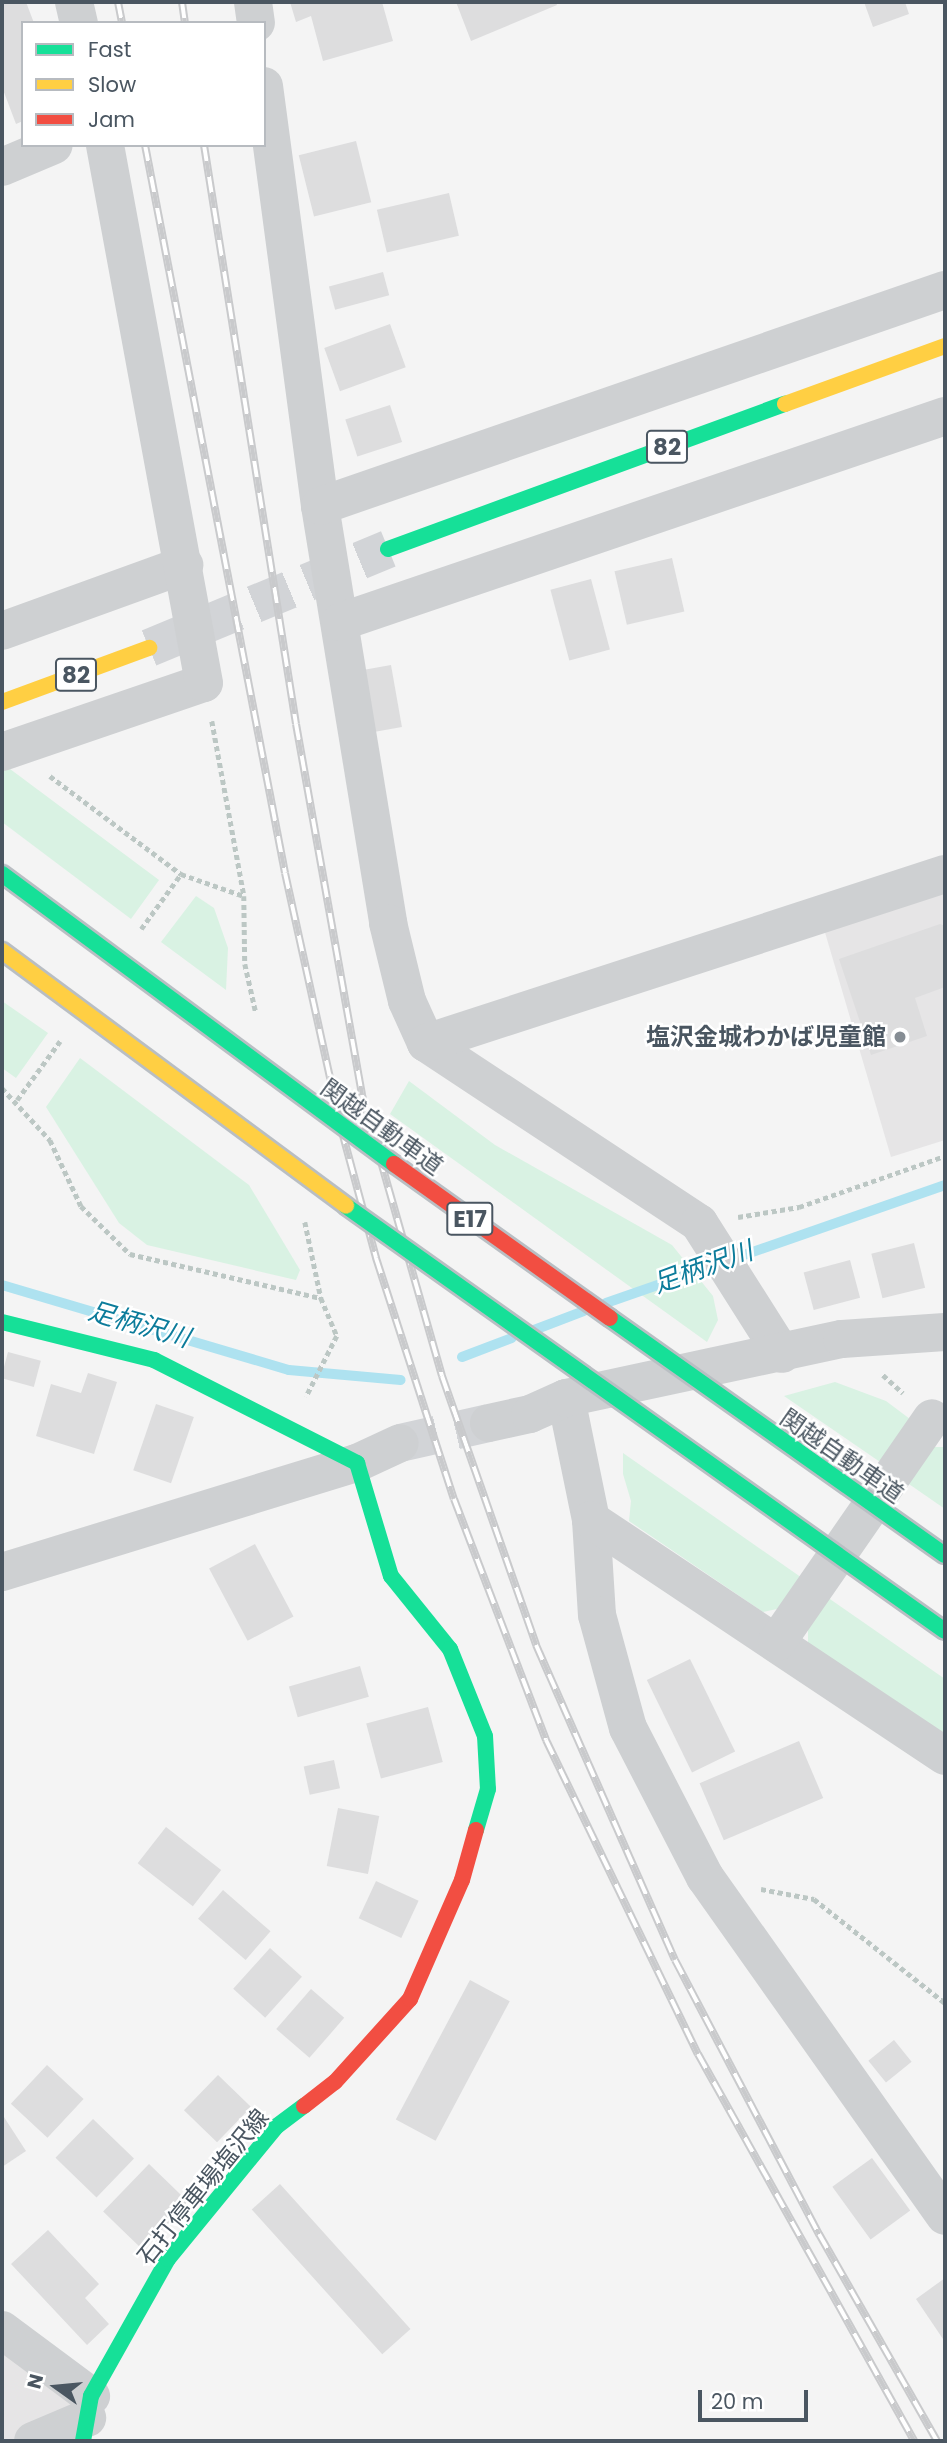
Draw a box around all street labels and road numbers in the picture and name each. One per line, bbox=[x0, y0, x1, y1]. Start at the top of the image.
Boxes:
road number: 82 bbox=[644, 428, 690, 466]
road number: 82 bbox=[53, 656, 99, 694]
street label: 関越自動車道 bbox=[315, 1073, 449, 1181]
road number: E17 bbox=[446, 1200, 494, 1238]
street label: 関越自動車道 bbox=[775, 1403, 909, 1509]
street label: 石打停車場塩沢線 bbox=[131, 2103, 275, 2271]

